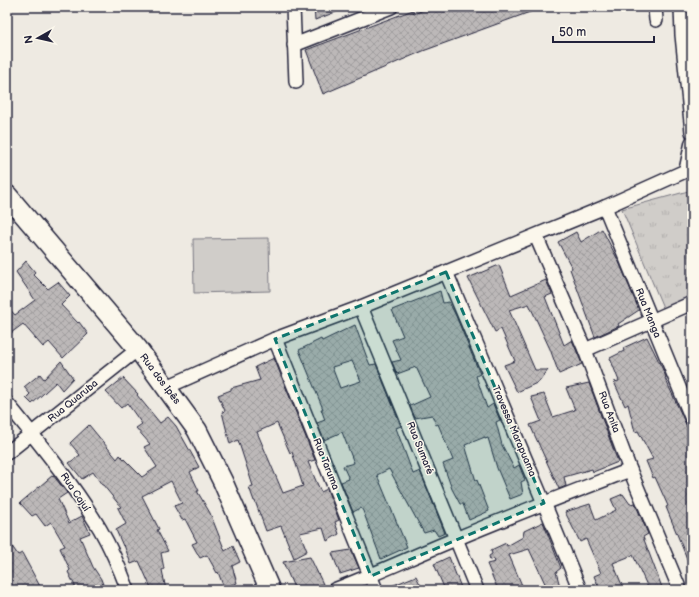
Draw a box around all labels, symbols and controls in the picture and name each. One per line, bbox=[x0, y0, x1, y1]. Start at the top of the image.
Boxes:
north arrow bbox=[18, 18, 58, 58]
scale bar bbox=[553, 18, 654, 44]
text: 50 m bbox=[559, 25, 586, 40]
text: N bbox=[22, 34, 36, 44]
street label: Rua Manga bbox=[633, 286, 664, 340]
street label: Rua dos Ipês bbox=[137, 351, 183, 407]
street label: Rua Quaruba bbox=[46, 377, 101, 425]
street label: Travessa Marapuama bbox=[489, 384, 539, 479]
street label: Rua Anita bbox=[596, 390, 623, 435]
street label: Rua Sumaré bbox=[404, 420, 436, 476]
street label: Rua Taruma bbox=[310, 436, 342, 492]
street label: Rua Cajuí bbox=[58, 470, 93, 514]

